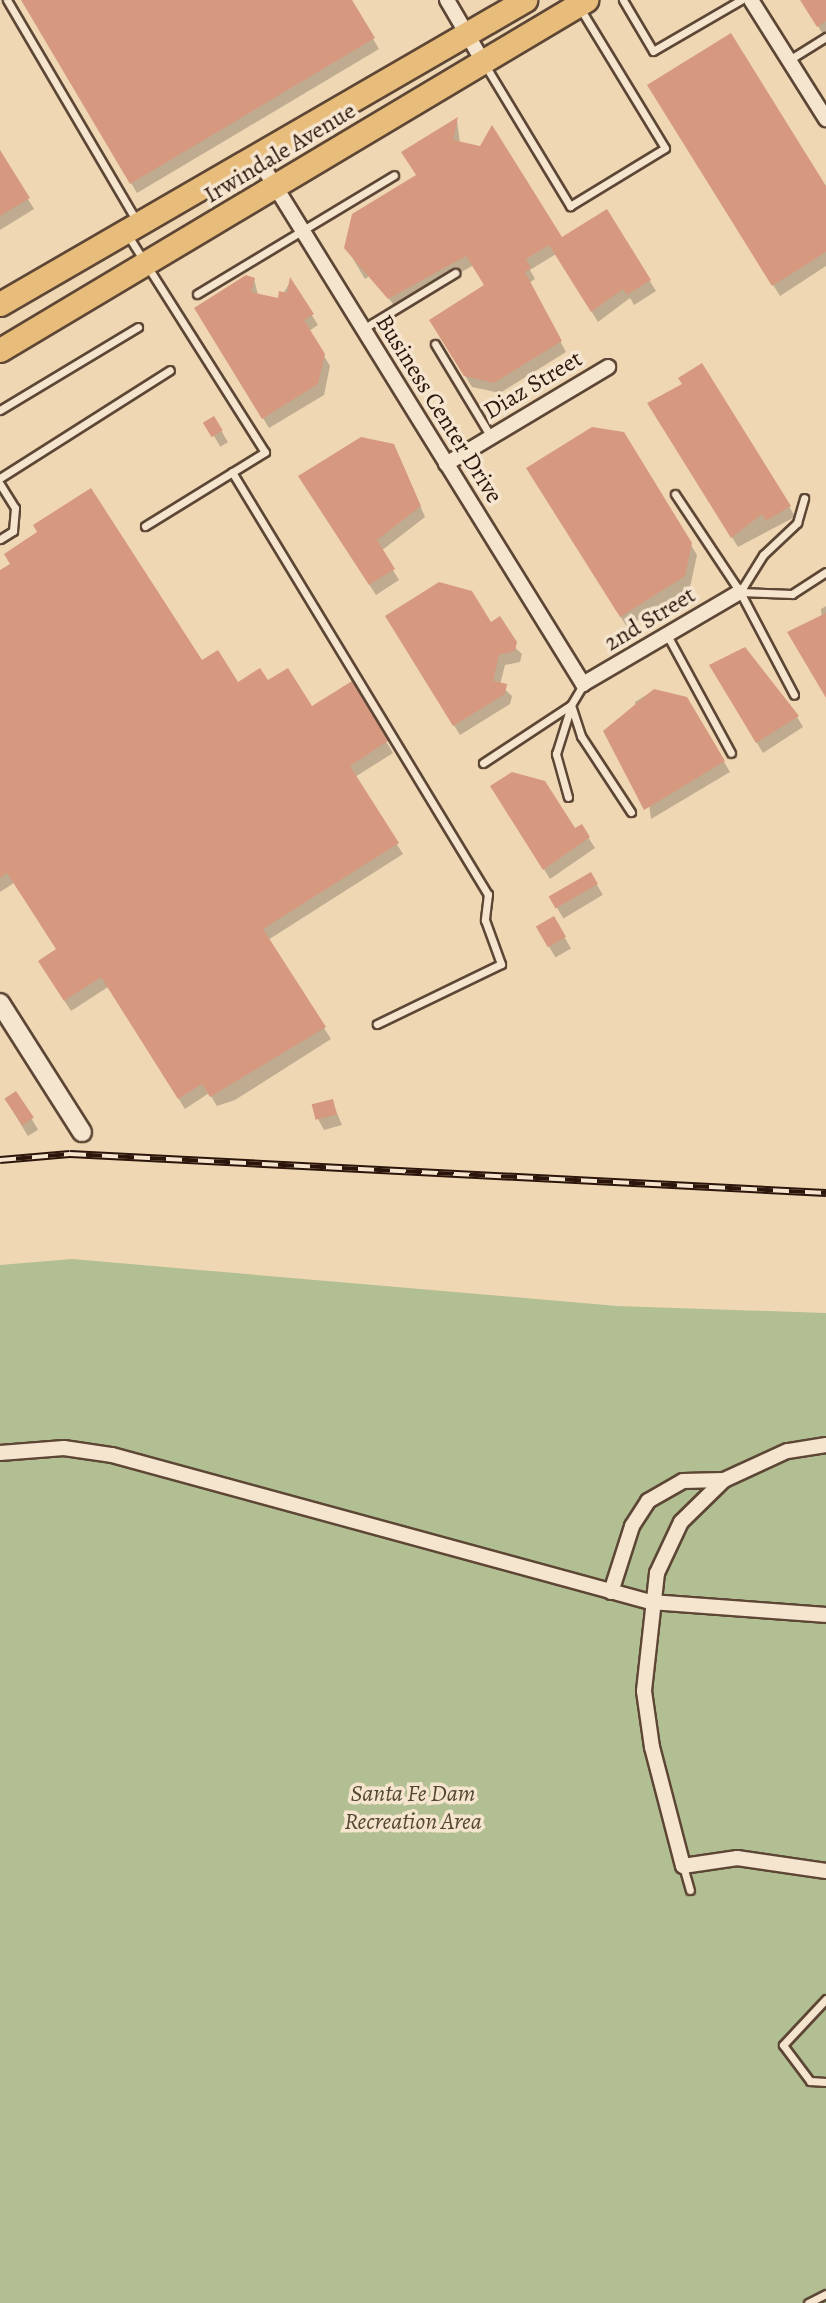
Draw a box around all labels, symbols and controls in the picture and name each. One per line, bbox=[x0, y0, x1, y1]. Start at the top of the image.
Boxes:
street label: Irwindale Avenue bbox=[199, 96, 361, 210]
street label: Business Center Drive bbox=[369, 310, 509, 508]
street label: Diaz Street bbox=[479, 344, 587, 426]
street label: 2nd Street bbox=[599, 581, 701, 657]
park label: Santa Fe Dam Recreation Area bbox=[344, 1780, 482, 1836]

